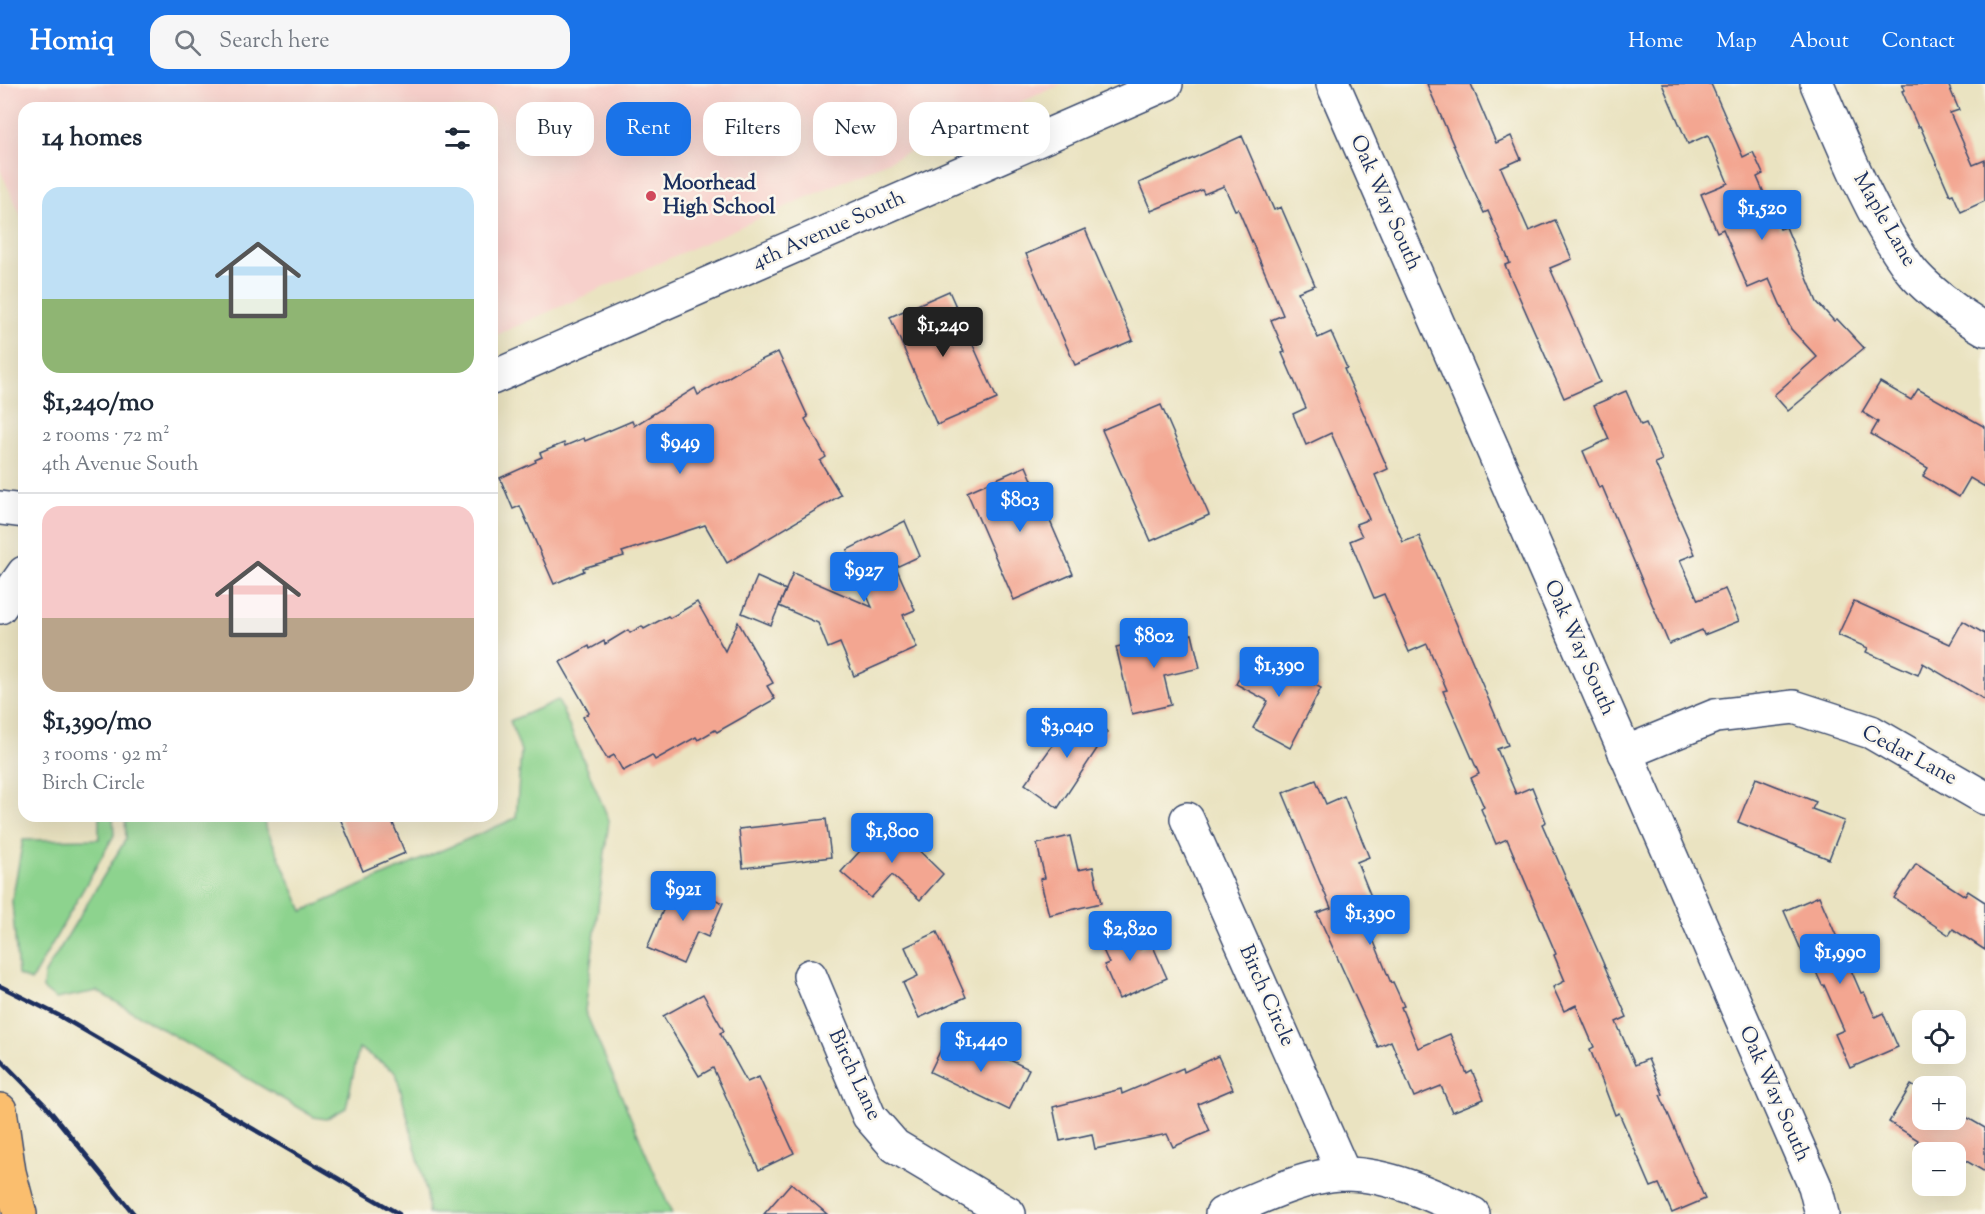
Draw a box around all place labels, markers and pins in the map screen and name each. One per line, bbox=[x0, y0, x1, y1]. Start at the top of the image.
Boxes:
place label: Moorhead High School bbox=[663, 169, 775, 223]
marker: Moorhead High School bbox=[644, 189, 658, 203]
pin: $1,520 bbox=[1713, 190, 1811, 241]
pin: $1,240 bbox=[894, 307, 992, 358]
pin: $949 bbox=[644, 424, 716, 475]
pin: $803 bbox=[984, 482, 1056, 533]
pin: $927 bbox=[828, 552, 900, 603]
pin: $802 bbox=[1118, 618, 1190, 669]
pin: $1,390 bbox=[1230, 647, 1328, 698]
pin: $3,040 bbox=[1018, 708, 1116, 759]
pin: $1,800 bbox=[843, 813, 941, 864]
pin: $921 bbox=[647, 871, 719, 922]
pin: $1,390 bbox=[1321, 895, 1419, 946]
pin: $2,820 bbox=[1081, 911, 1179, 962]
pin: $1,990 bbox=[1791, 934, 1889, 985]
pin: $1,440 bbox=[932, 1022, 1030, 1073]

